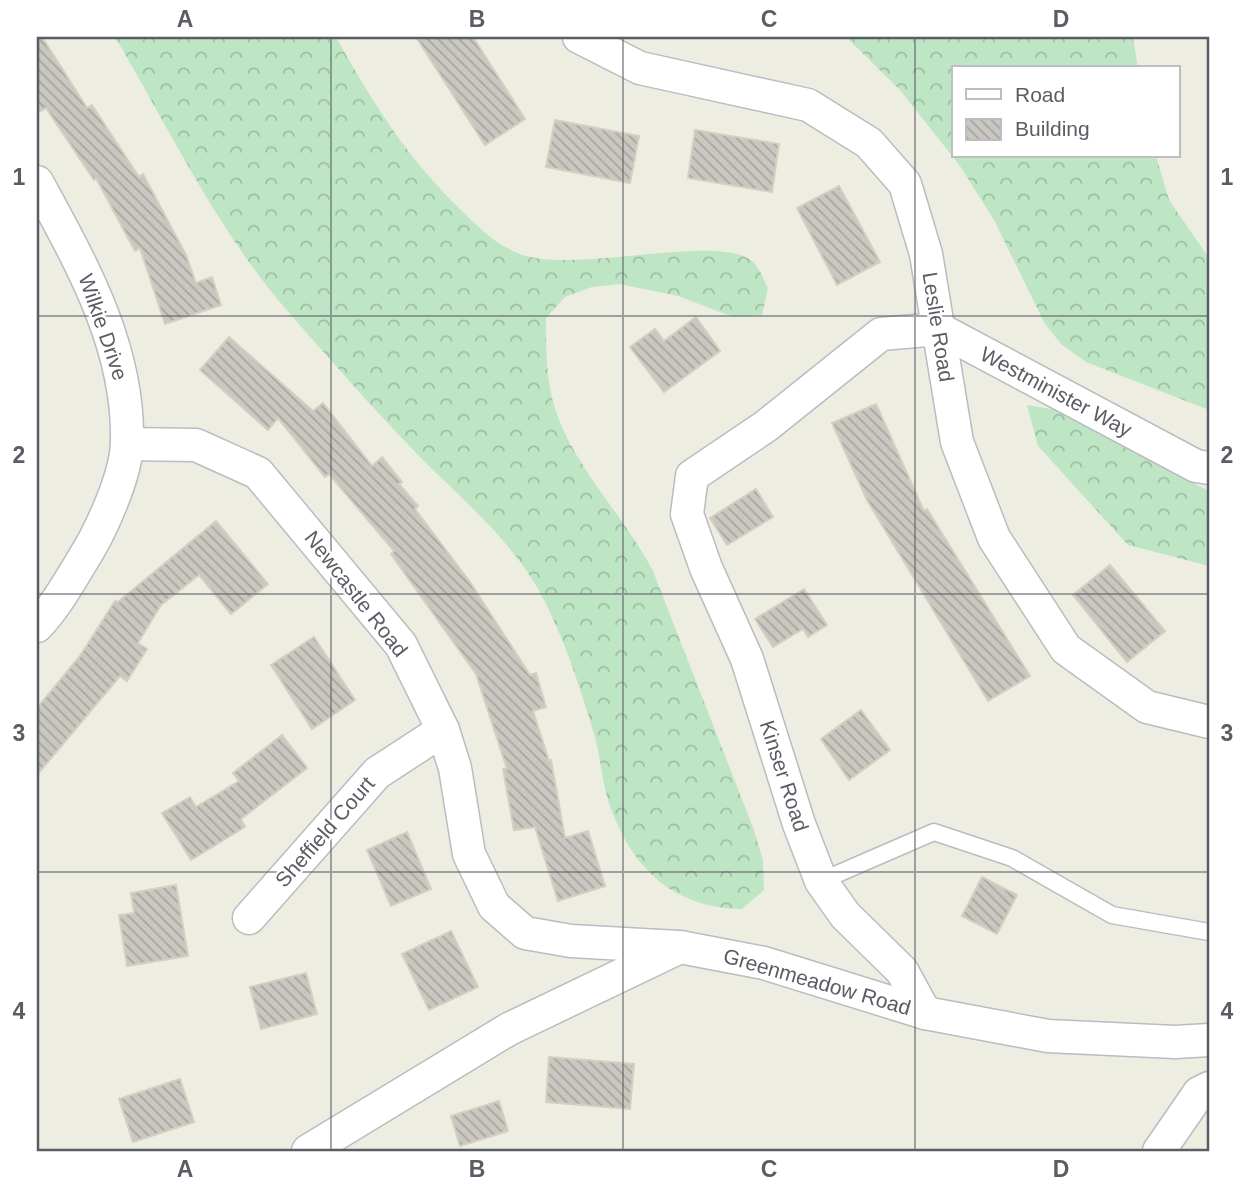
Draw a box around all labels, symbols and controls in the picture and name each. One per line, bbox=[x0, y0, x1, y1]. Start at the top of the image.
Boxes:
text: A bbox=[177, 6, 193, 32]
text: B bbox=[469, 6, 485, 32]
text: C bbox=[761, 6, 777, 32]
text: D bbox=[1053, 6, 1069, 32]
legend bbox=[952, 66, 1180, 158]
text: Road bbox=[1015, 83, 1065, 106]
text: Building bbox=[1015, 117, 1090, 140]
text: 1 bbox=[13, 164, 26, 190]
text: 1 bbox=[1221, 164, 1234, 190]
street label: Leslie Road bbox=[918, 270, 959, 383]
street label: Wilkie Drive bbox=[75, 271, 132, 383]
street label: Westminister Way bbox=[977, 342, 1136, 441]
text: 2 bbox=[13, 442, 25, 468]
text: 2 bbox=[1221, 442, 1233, 468]
street label: Newcastle Road bbox=[300, 526, 413, 661]
street label: Kinser Road bbox=[756, 717, 813, 834]
text: 3 bbox=[13, 720, 25, 746]
text: 3 bbox=[1221, 720, 1233, 746]
street label: Sheffield Court bbox=[271, 772, 379, 891]
street label: Greenmeadow Road bbox=[721, 944, 913, 1019]
text: 4 bbox=[13, 998, 26, 1024]
text: 4 bbox=[1221, 998, 1234, 1024]
text: A bbox=[177, 1156, 193, 1182]
text: B bbox=[469, 1156, 485, 1182]
text: C bbox=[761, 1156, 777, 1182]
text: D bbox=[1053, 1156, 1069, 1182]

